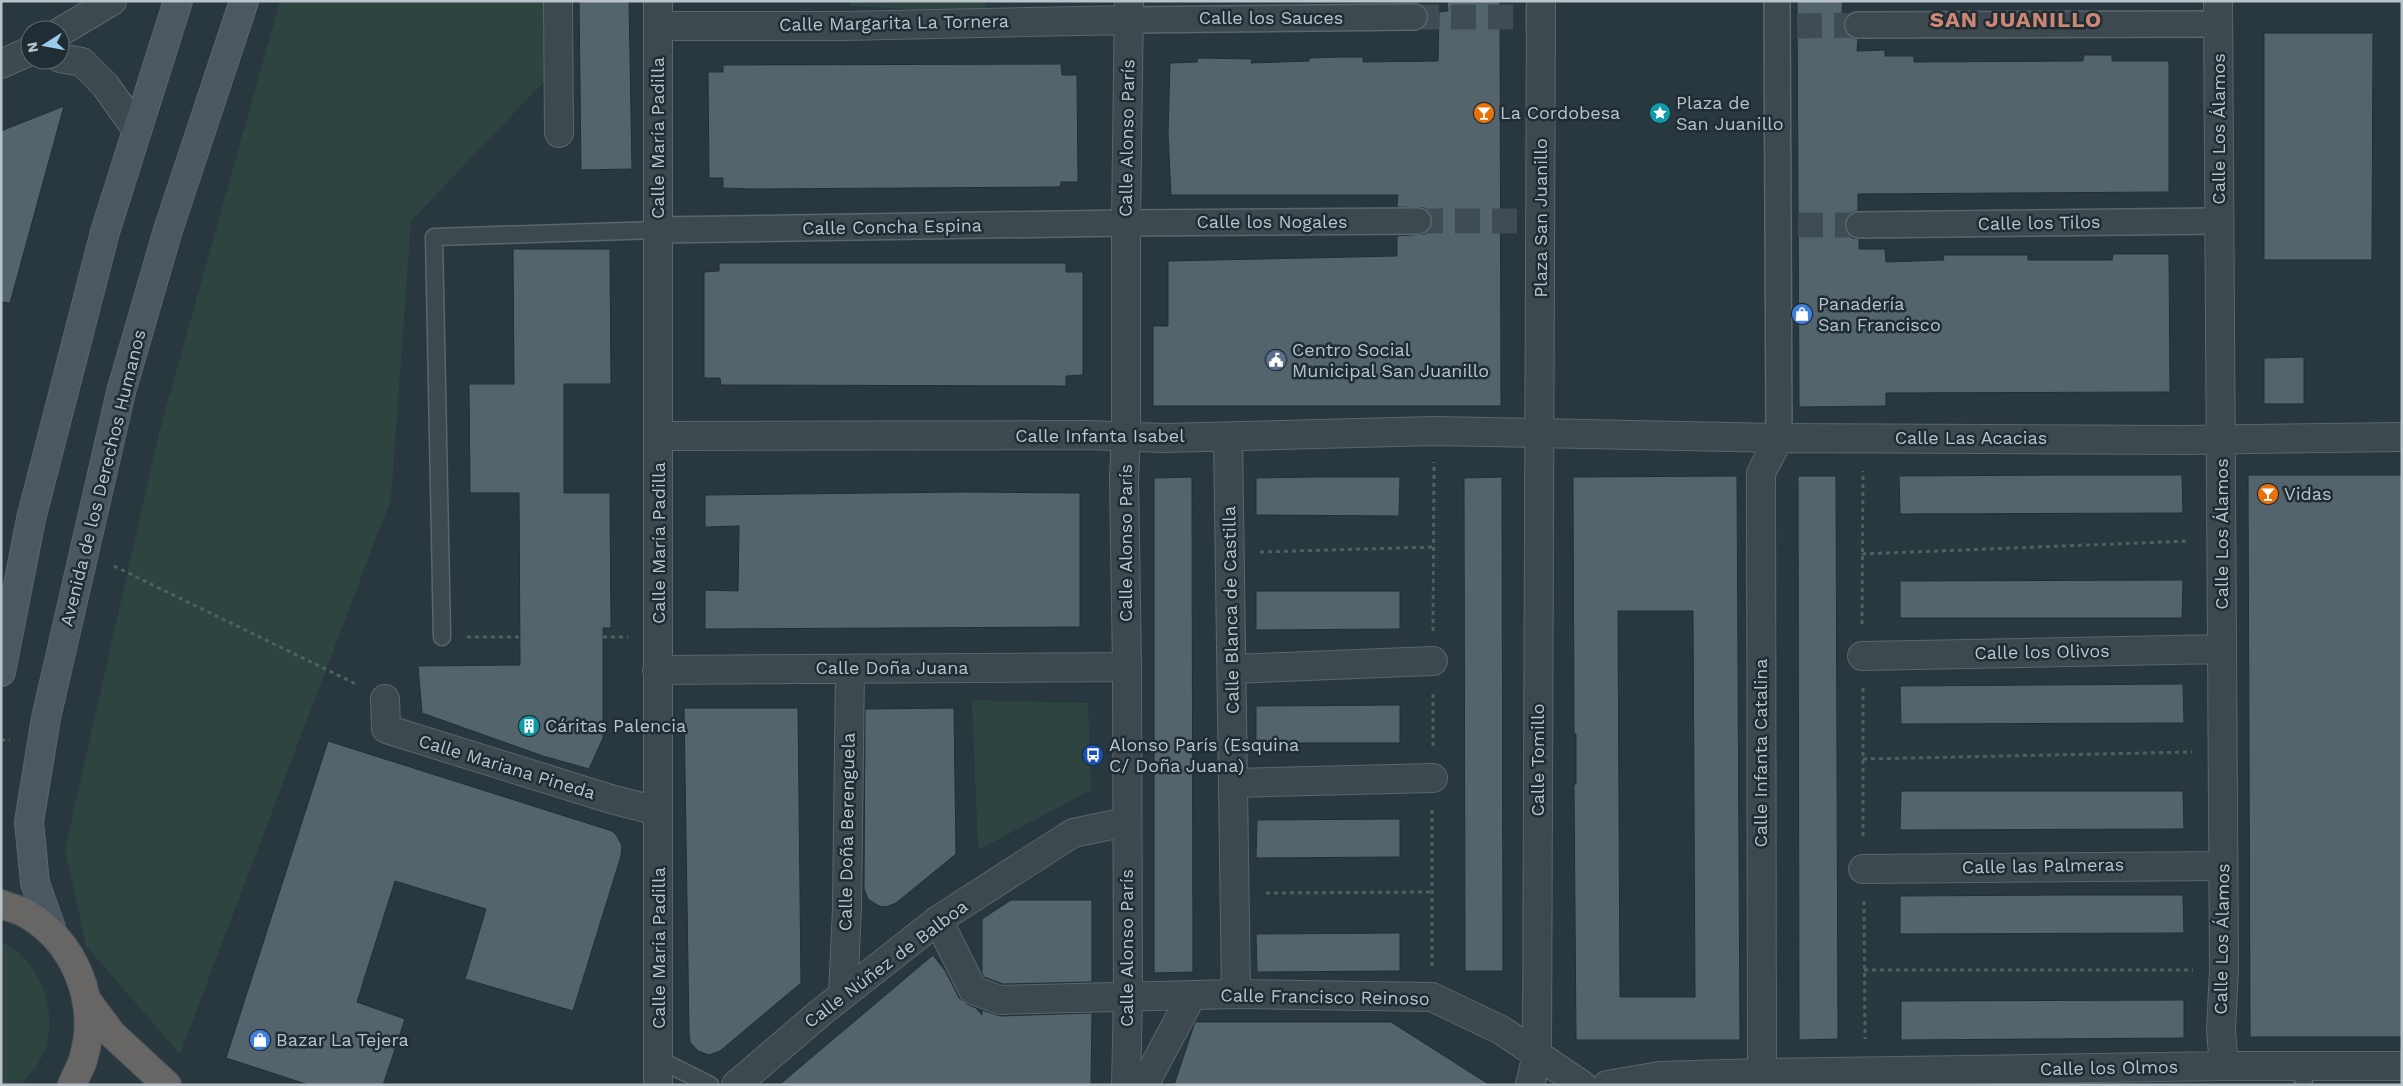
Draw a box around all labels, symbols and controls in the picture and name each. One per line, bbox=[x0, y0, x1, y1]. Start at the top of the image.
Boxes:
street label: Calle los Sauces bbox=[1199, 7, 1343, 28]
district label: SAN JUANILLO bbox=[1930, 7, 2102, 32]
street label: Calle Margarita La Tornera bbox=[779, 10, 1009, 35]
north arrow bbox=[20, 20, 70, 70]
text: N bbox=[23, 41, 41, 54]
street label: Calle Los Álamos bbox=[2208, 53, 2229, 205]
street label: Calle María Padilla bbox=[647, 57, 668, 219]
street label: Calle Alonso París bbox=[1115, 59, 1138, 217]
place label: Plaza de San Juanillo bbox=[1676, 92, 1783, 134]
bar icon: La Cordobesa bbox=[1472, 101, 1496, 125]
place icon: Plaza de San Juanillo bbox=[1648, 101, 1672, 125]
place label: La Cordobesa bbox=[1500, 102, 1620, 123]
street label: Plaza San Juanillo bbox=[1530, 138, 1551, 298]
street label: Calle los Nogales bbox=[1196, 211, 1348, 232]
street label: Calle los Tilos bbox=[1977, 211, 2101, 234]
street label: Calle Concha Espina bbox=[802, 214, 982, 239]
place label: Panadería San Francisco bbox=[1818, 293, 1941, 335]
shop icon: Panadería San Francisco bbox=[1790, 302, 1814, 326]
street label: Avenida de los Derechos Humanos bbox=[55, 327, 150, 629]
place label: Centro Social Municipal San Juanillo bbox=[1292, 339, 1489, 381]
public building icon: Centro Social Municipal San Juanillo bbox=[1264, 348, 1288, 372]
street label: Calle Infanta Isabel bbox=[1015, 425, 1185, 446]
street label: Calle Las Acacias bbox=[1895, 427, 2047, 448]
street label: Calle Los Álamos bbox=[2211, 458, 2232, 610]
street label: Calle María Padilla bbox=[648, 462, 669, 624]
street label: Calle Alonso París bbox=[1115, 464, 1136, 622]
bar icon: Vidas bbox=[2256, 482, 2280, 506]
place label: Vidas bbox=[2284, 483, 2331, 504]
street label: Calle Blanca de Castilla bbox=[1218, 506, 1243, 714]
street label: Calle los Olivos bbox=[1974, 640, 2110, 663]
street label: Calle Doña Juana bbox=[815, 657, 969, 678]
street label: Calle Infanta Catalina bbox=[1750, 658, 1771, 848]
street label: Calle Tomillo bbox=[1527, 703, 1548, 817]
building icon: Cáritas Palencia bbox=[517, 714, 541, 738]
place label: Cáritas Palencia bbox=[545, 715, 686, 736]
street label: Calle Mariana Pineda bbox=[416, 730, 598, 803]
street label: Calle Doña Berenguela bbox=[834, 733, 859, 931]
place label: Alonso París (Esquina C/ Doña Juana) bbox=[1109, 734, 1299, 776]
bus stop icon: Alonso París (Esquina C/ Doña Juana) bbox=[1081, 743, 1105, 767]
street label: Calle las Palmeras bbox=[1962, 854, 2124, 877]
street label: Calle Los Álamos bbox=[2210, 863, 2233, 1015]
street label: Calle María Padilla bbox=[648, 867, 669, 1029]
street label: Calle Alonso París bbox=[1116, 869, 1137, 1027]
street label: Calle Núñez de Balboa bbox=[800, 895, 972, 1032]
street label: Calle Francisco Reinoso bbox=[1220, 984, 1430, 1009]
shop icon: Bazar La Tejera bbox=[248, 1028, 272, 1052]
place label: Bazar La Tejera bbox=[276, 1029, 409, 1050]
street label: Calle los Olmos bbox=[2040, 1056, 2178, 1079]

